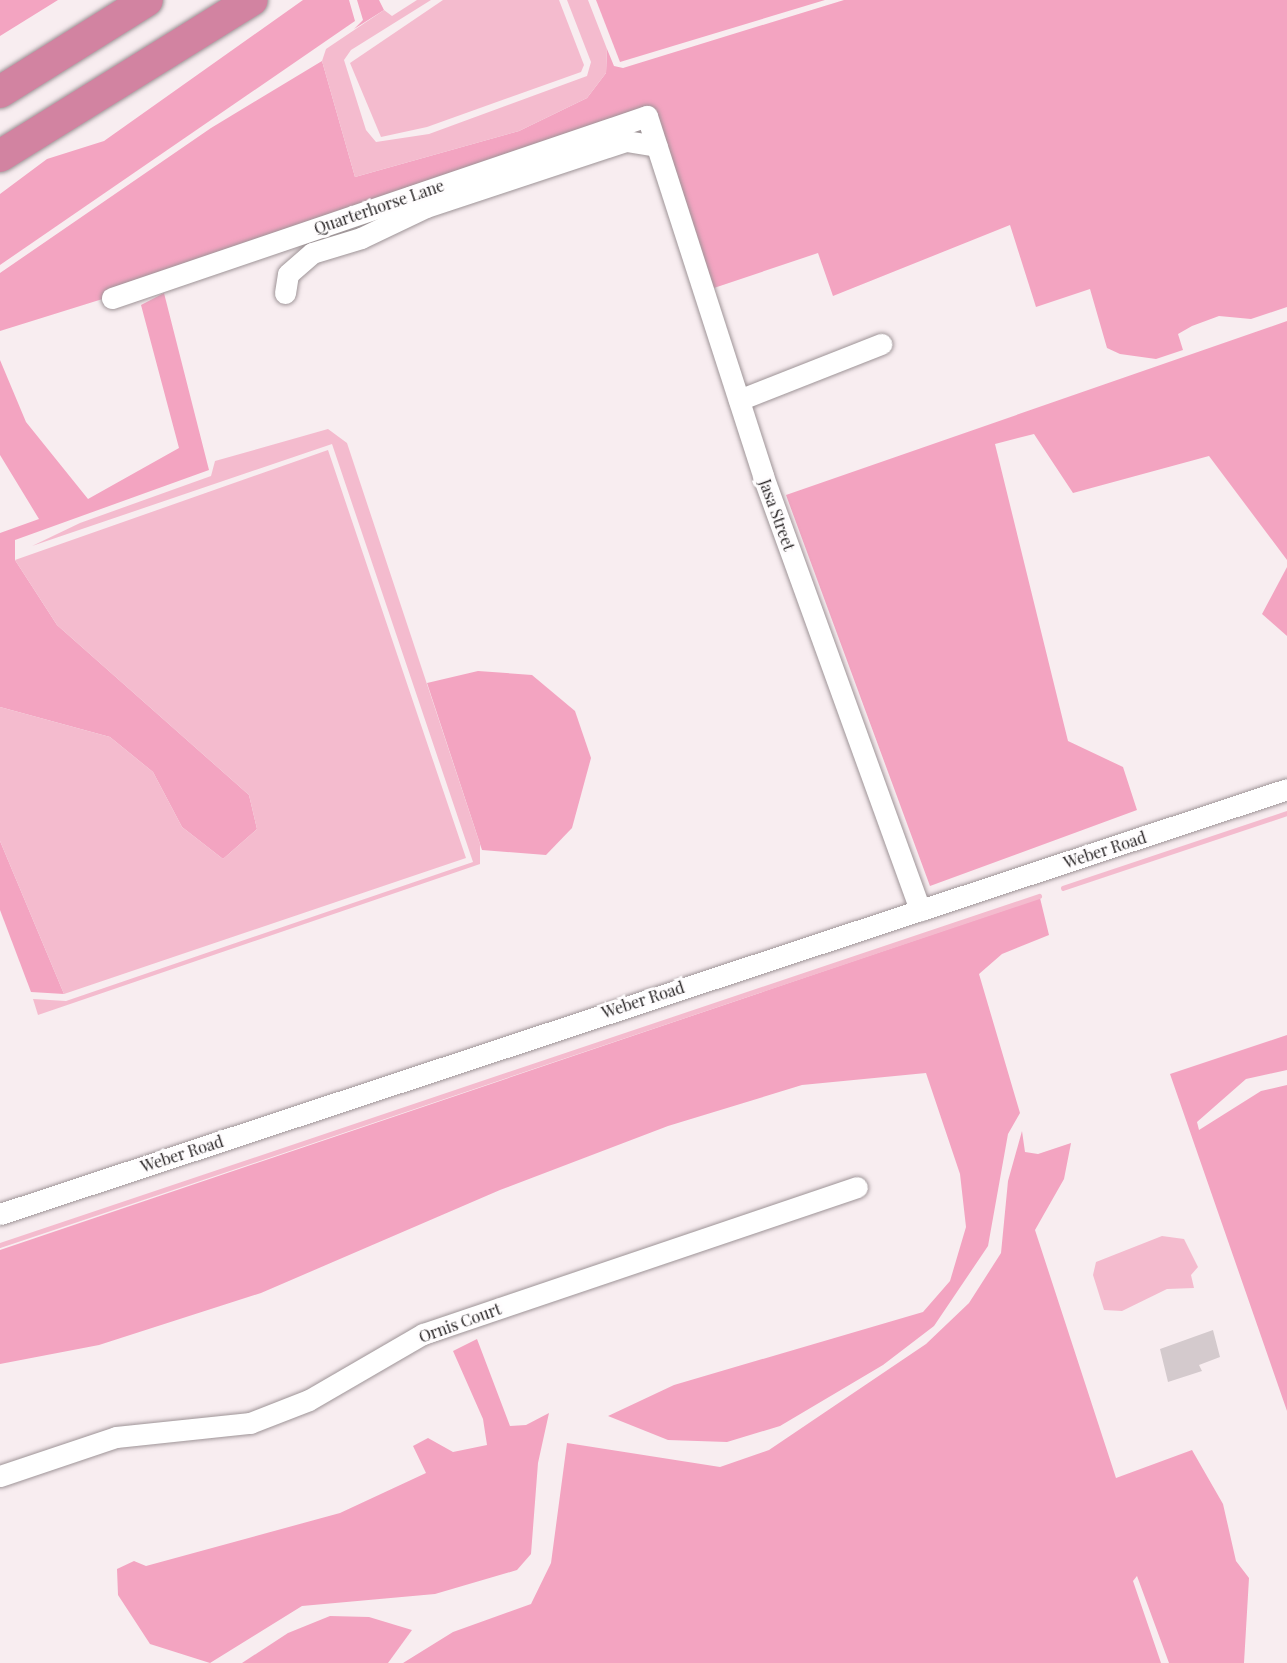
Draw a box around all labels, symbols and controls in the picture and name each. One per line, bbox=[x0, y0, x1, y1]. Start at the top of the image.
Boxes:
street label: Quarterhorse Lane bbox=[311, 176, 447, 238]
street label: Jasa Street bbox=[755, 477, 799, 553]
street label: Weber Road bbox=[1061, 828, 1149, 872]
street label: Weber Road bbox=[599, 978, 687, 1022]
street label: Weber Road bbox=[138, 1132, 226, 1176]
street label: Ornis Court bbox=[416, 1299, 504, 1347]

